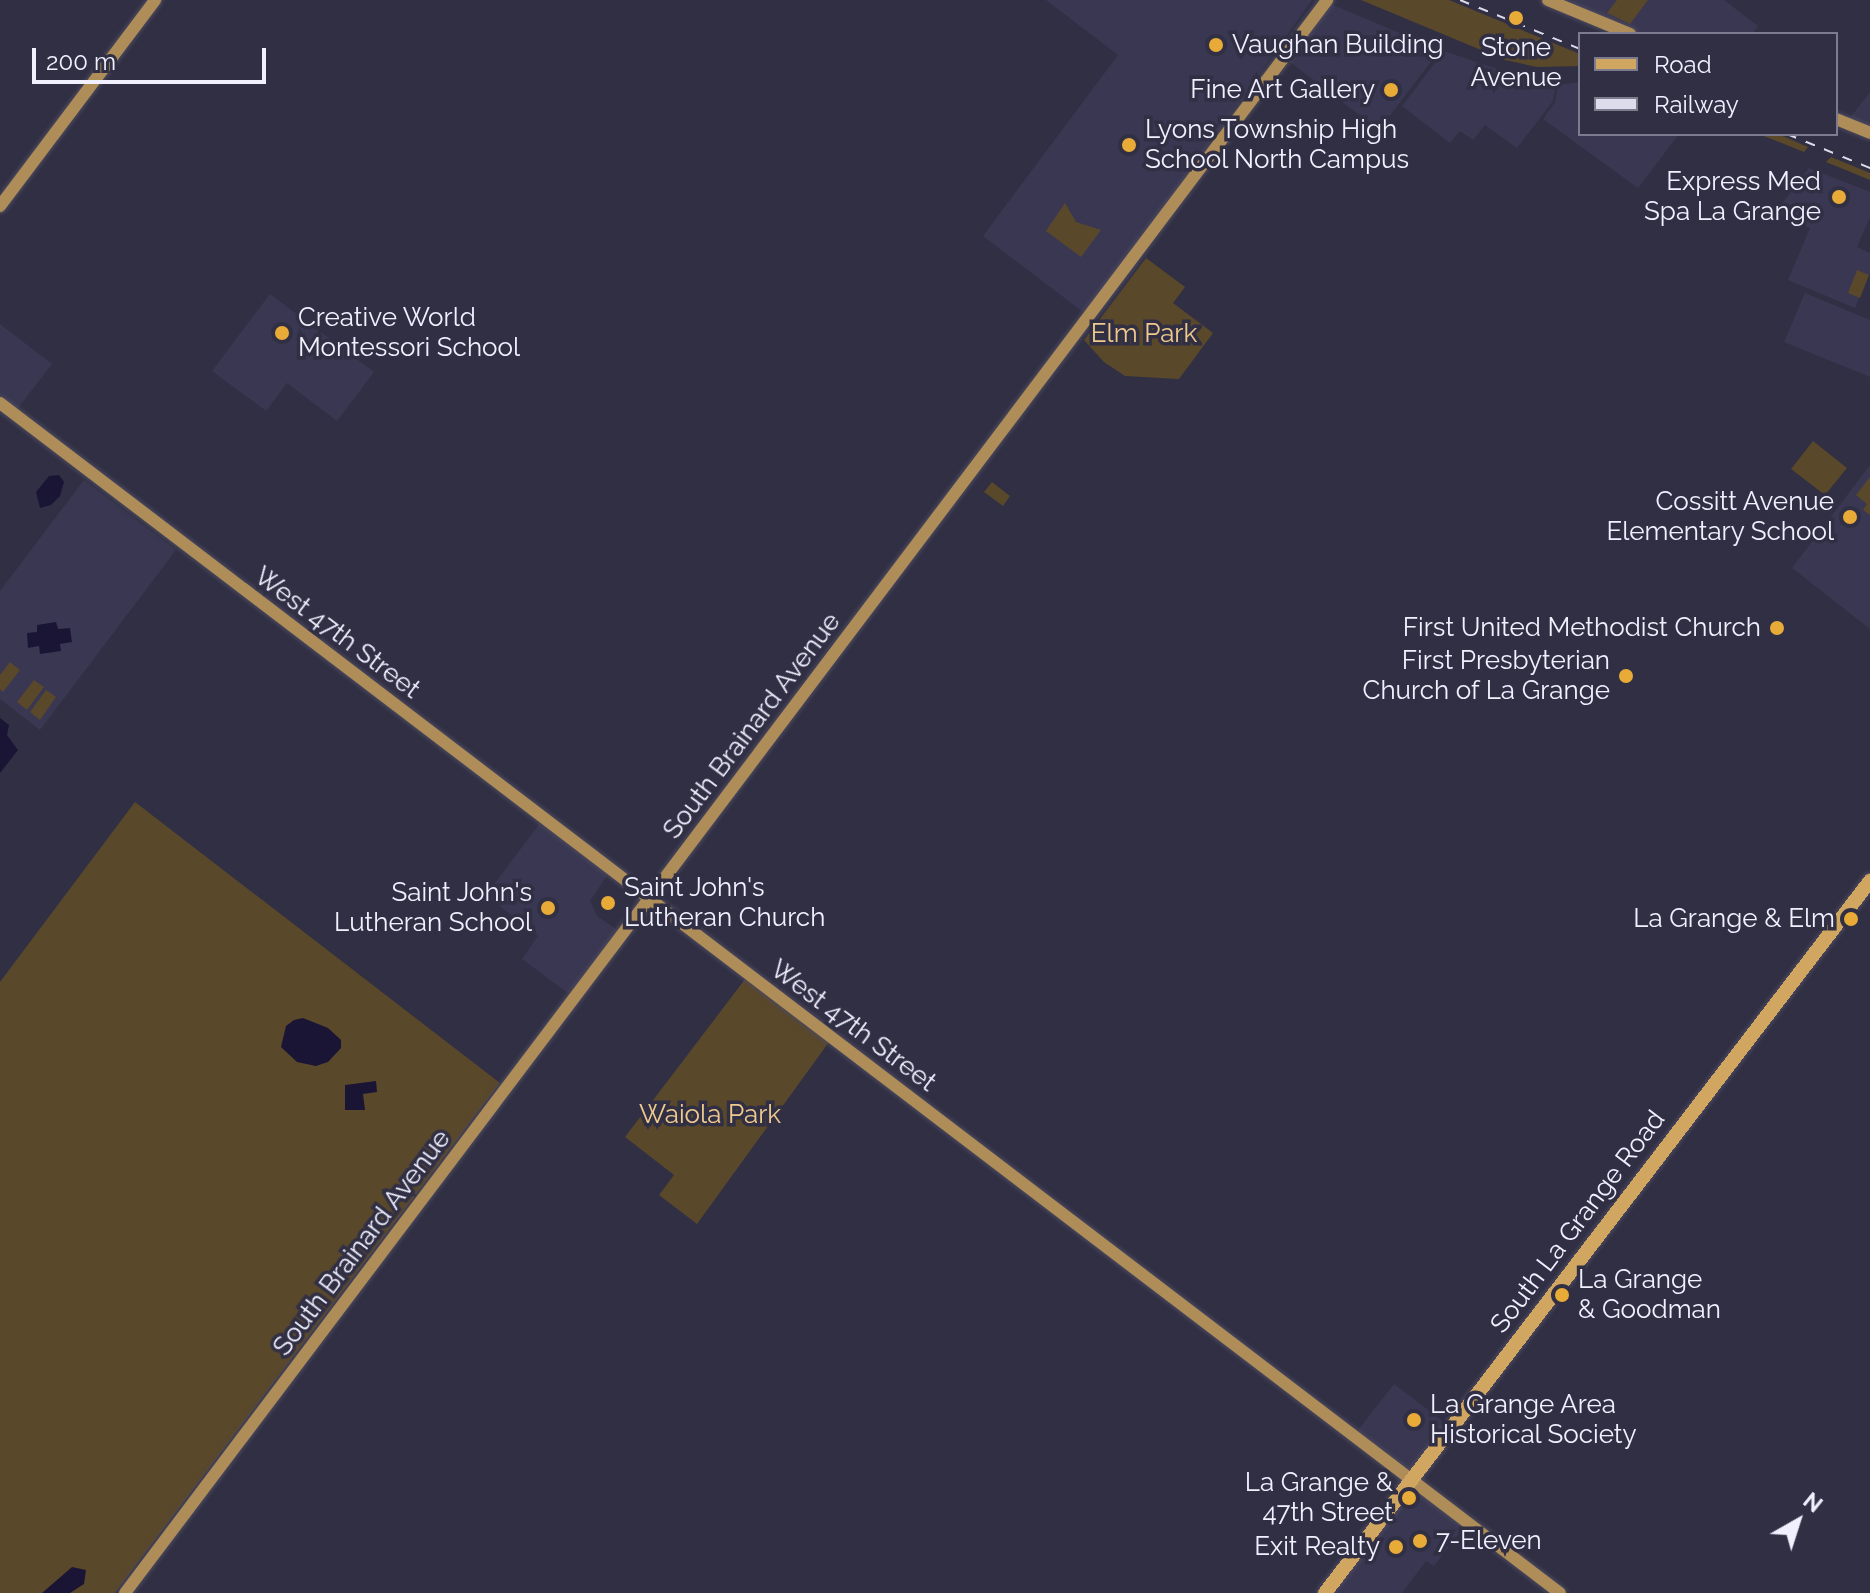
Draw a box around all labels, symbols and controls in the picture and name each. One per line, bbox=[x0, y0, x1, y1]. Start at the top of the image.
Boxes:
marker: Stone Avenue bbox=[1505, 7, 1527, 29]
place label: Vaughan Building bbox=[1232, 29, 1444, 61]
scale bar bbox=[36, 32, 270, 82]
place label: Stone Avenue bbox=[1470, 32, 1562, 94]
legend bbox=[1578, 32, 1838, 136]
marker: Vaughan Building bbox=[1207, 36, 1225, 54]
text: 200 m bbox=[46, 47, 116, 76]
text: Road bbox=[1654, 50, 1712, 79]
place label: Fine Art Gallery bbox=[1190, 74, 1375, 106]
marker: Fine Art Gallery bbox=[1382, 81, 1400, 99]
text: Railway bbox=[1654, 90, 1739, 119]
place label: Lyons Township High School North Campus bbox=[1145, 114, 1410, 176]
marker: Lyons Township High School North Campus bbox=[1120, 136, 1138, 154]
place label: Express Med Spa La Grange bbox=[1644, 166, 1821, 228]
marker: Express Med Spa La Grange bbox=[1828, 186, 1850, 208]
place label: Creative World Montessori School bbox=[298, 302, 520, 364]
park label: Elm Park bbox=[1091, 318, 1197, 350]
marker: Creative World Montessori School bbox=[273, 324, 291, 342]
place label: Cossitt Avenue Elementary School bbox=[1606, 486, 1834, 548]
marker: Cossitt Avenue Elementary School bbox=[1841, 508, 1859, 526]
street label: West 47th Street bbox=[248, 561, 426, 705]
street label: South Brainard Avenue bbox=[657, 607, 847, 845]
place label: First United Methodist Church bbox=[1403, 612, 1761, 644]
marker: First United Methodist Church bbox=[1768, 619, 1786, 637]
place label: First Presbyterian Church of La Grange bbox=[1362, 645, 1610, 706]
marker: First Presbyterian Church of La Grange bbox=[1617, 667, 1635, 685]
place label: Saint John's Lutheran Church bbox=[624, 872, 825, 934]
place label: Saint John's Lutheran School bbox=[334, 877, 532, 938]
marker: Saint John's Lutheran Church bbox=[599, 894, 617, 912]
marker: Saint John's Lutheran School bbox=[539, 899, 557, 917]
place label: La Grange & Elm bbox=[1633, 903, 1835, 935]
marker: La Grange & Elm bbox=[1842, 910, 1860, 928]
street label: West 47th Street bbox=[764, 954, 942, 1098]
park label: Waiola Park bbox=[639, 1099, 781, 1131]
street label: South La Grange Road bbox=[1484, 1105, 1672, 1339]
street label: South Brainard Avenue bbox=[267, 1124, 457, 1362]
place label: La Grange & Goodman bbox=[1578, 1264, 1721, 1326]
marker: La Grange & Goodman bbox=[1553, 1286, 1571, 1304]
place label: La Grange Area Historical Society bbox=[1430, 1389, 1637, 1450]
marker: La Grange Area Historical Society bbox=[1405, 1411, 1423, 1429]
place label: La Grange & 47th Street bbox=[1245, 1467, 1393, 1528]
north arrow bbox=[1758, 1481, 1838, 1561]
text: N bbox=[1798, 1487, 1828, 1518]
marker: La Grange & 47th Street bbox=[1400, 1489, 1418, 1507]
place label: 7-Eleven bbox=[1436, 1525, 1542, 1557]
place label: Exit Realty bbox=[1254, 1531, 1380, 1563]
marker: 7-Eleven bbox=[1411, 1532, 1429, 1550]
marker: Exit Realty bbox=[1387, 1538, 1405, 1556]

